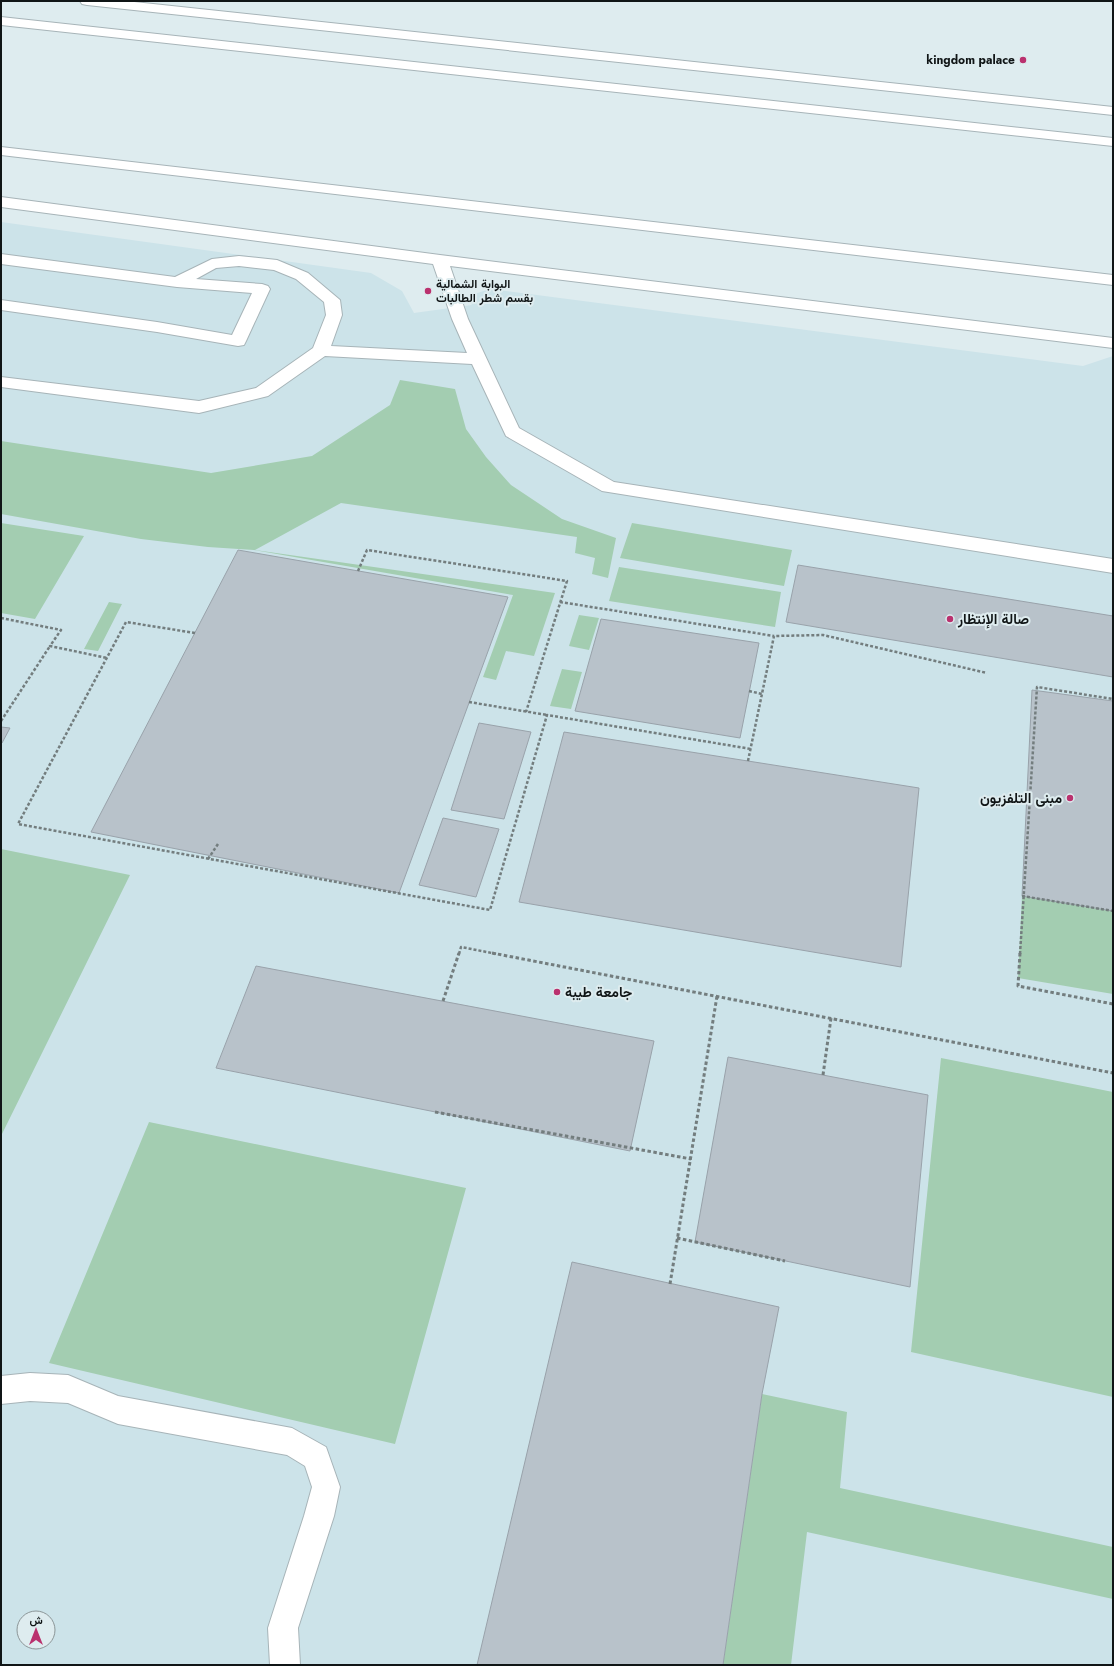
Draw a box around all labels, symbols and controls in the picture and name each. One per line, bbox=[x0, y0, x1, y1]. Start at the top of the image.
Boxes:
place label: kingdom palace bbox=[926, 51, 1015, 69]
marker: kingdom palace bbox=[1018, 55, 1028, 65]
place label: البوابة الشمالية بقسم شطر الطالبات bbox=[436, 275, 533, 307]
marker: البوابة الشمالية بقسم شطر الطالبات bbox=[423, 286, 433, 296]
place label: صالة الإنتظار bbox=[957, 609, 1029, 629]
marker: صالة الإنتظار bbox=[945, 614, 955, 624]
place label: مبنى التلفزيون bbox=[980, 788, 1062, 808]
marker: مبنى التلفزيون bbox=[1065, 793, 1075, 803]
place label: جامعة طيبة bbox=[565, 982, 633, 1002]
marker: جامعة طيبة bbox=[552, 987, 562, 997]
north arrow bbox=[16, 1610, 56, 1650]
text: ش bbox=[29, 1612, 43, 1628]

